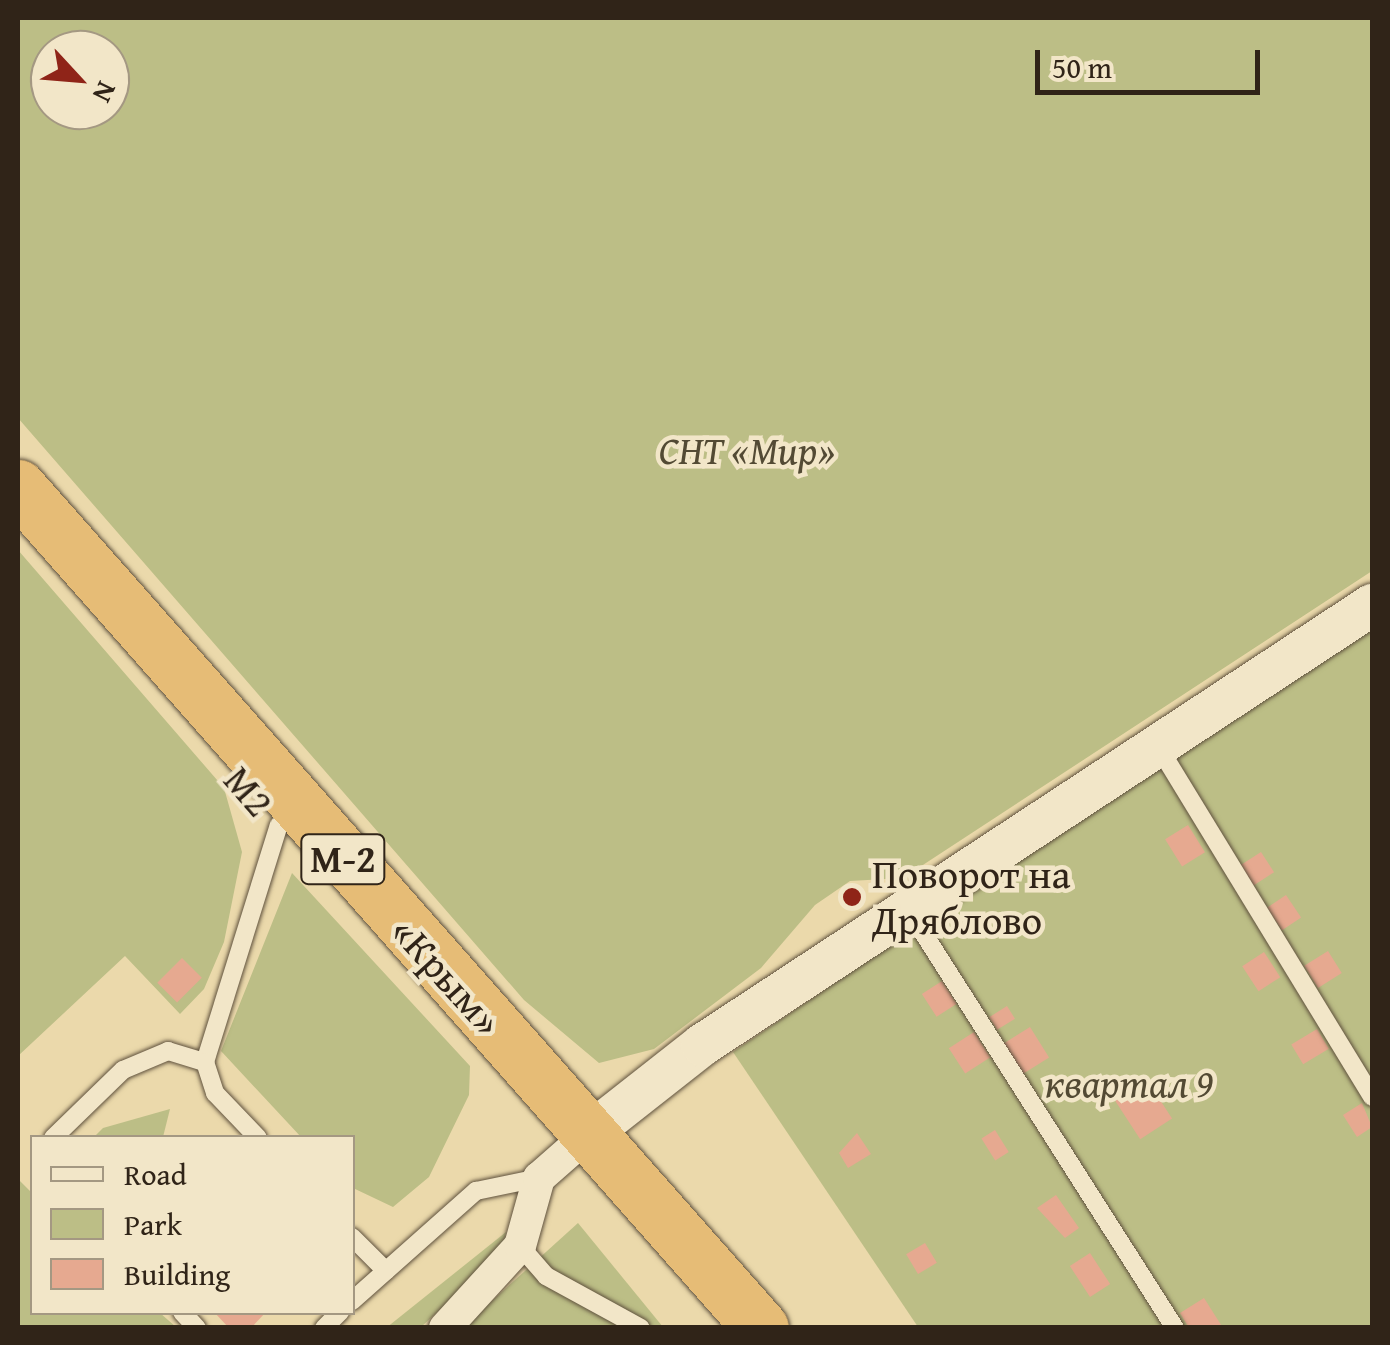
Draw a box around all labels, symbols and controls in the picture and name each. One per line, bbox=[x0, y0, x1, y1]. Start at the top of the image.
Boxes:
north arrow bbox=[30, 30, 130, 130]
scale bar bbox=[1040, 30, 1265, 92]
text: 50 m bbox=[1052, 45, 1112, 89]
text: N bbox=[83, 75, 128, 110]
park label: СНТ «Мир» bbox=[659, 426, 835, 474]
street label: М2 bbox=[214, 756, 284, 826]
road number: М-2 bbox=[298, 826, 388, 892]
place label: Поворот на Дряблово bbox=[872, 850, 1070, 944]
marker: Поворот на Дряблово bbox=[841, 886, 863, 908]
street label: «Крым» bbox=[382, 907, 512, 1045]
park label: квартал 9 bbox=[1045, 1059, 1213, 1107]
legend bbox=[30, 1135, 355, 1315]
text: Road bbox=[124, 1152, 187, 1196]
text: Park bbox=[124, 1202, 182, 1246]
text: Building bbox=[124, 1252, 230, 1296]

